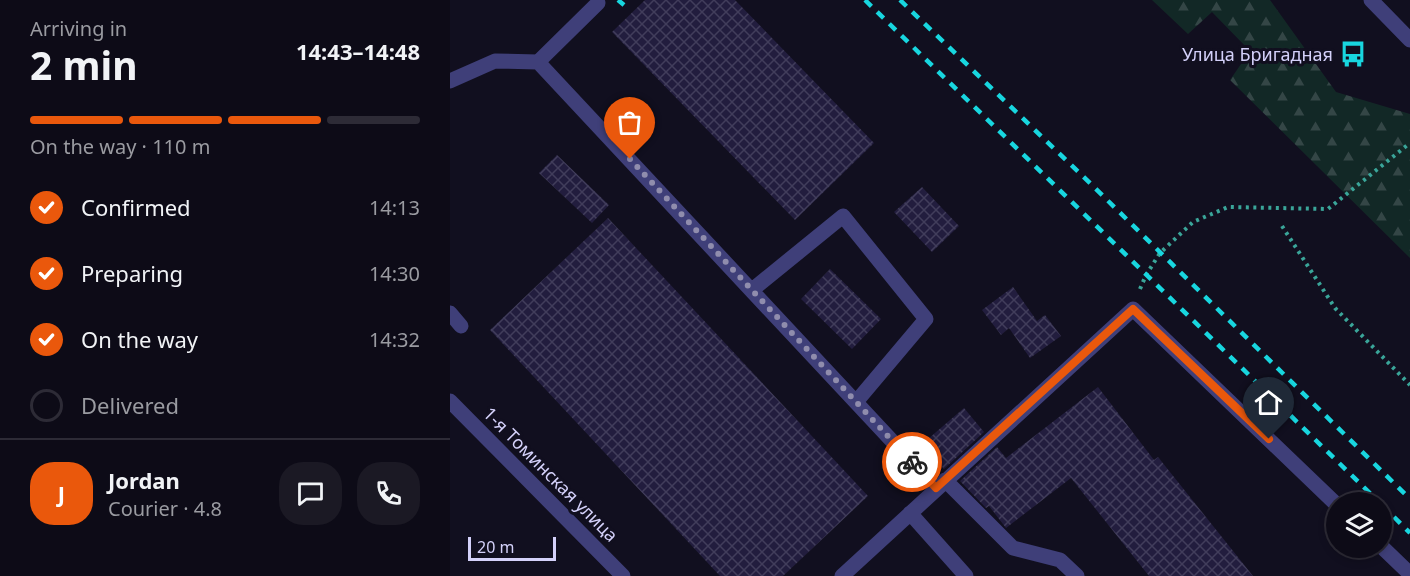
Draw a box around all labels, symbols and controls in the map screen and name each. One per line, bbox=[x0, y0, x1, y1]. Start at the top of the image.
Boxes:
text: Arriving in bbox=[30, 15, 127, 42]
text: 14:43–14:48 bbox=[296, 36, 420, 66]
text: 2 min bbox=[30, 38, 137, 91]
bus stop icon: Улица Бригадная bbox=[1338, 39, 1368, 69]
place label: Улица Бригадная bbox=[1182, 42, 1333, 66]
pin bbox=[604, 97, 655, 159]
icon: bag bbox=[613, 106, 646, 139]
text: On the way · 110 m bbox=[30, 133, 210, 160]
icon: check bbox=[30, 191, 63, 224]
text: Confirmed bbox=[81, 192, 191, 222]
text: 14:13 bbox=[369, 194, 420, 221]
icon: check bbox=[30, 257, 63, 290]
text: Preparing bbox=[81, 258, 183, 288]
text: 14:30 bbox=[369, 260, 420, 287]
icon: check bbox=[30, 323, 63, 356]
text: On the way bbox=[81, 324, 198, 354]
text: 14:32 bbox=[369, 326, 420, 353]
pin bbox=[1243, 377, 1294, 439]
icon: home bbox=[1252, 386, 1285, 419]
text: Delivered bbox=[81, 390, 179, 420]
street label: 1-я Томинская улица bbox=[478, 401, 624, 547]
courier bbox=[882, 432, 942, 492]
icon: bike bbox=[896, 446, 929, 479]
button: chat bbox=[279, 462, 342, 525]
button: phone bbox=[357, 462, 420, 525]
text: Jordan bbox=[108, 465, 180, 495]
text: J bbox=[58, 478, 65, 508]
map controls bbox=[1326, 492, 1392, 558]
button: layers bbox=[1326, 492, 1392, 558]
text: Courier · 4.8 bbox=[108, 495, 222, 522]
scale bar bbox=[468, 534, 556, 562]
text: 20 m bbox=[477, 536, 514, 558]

